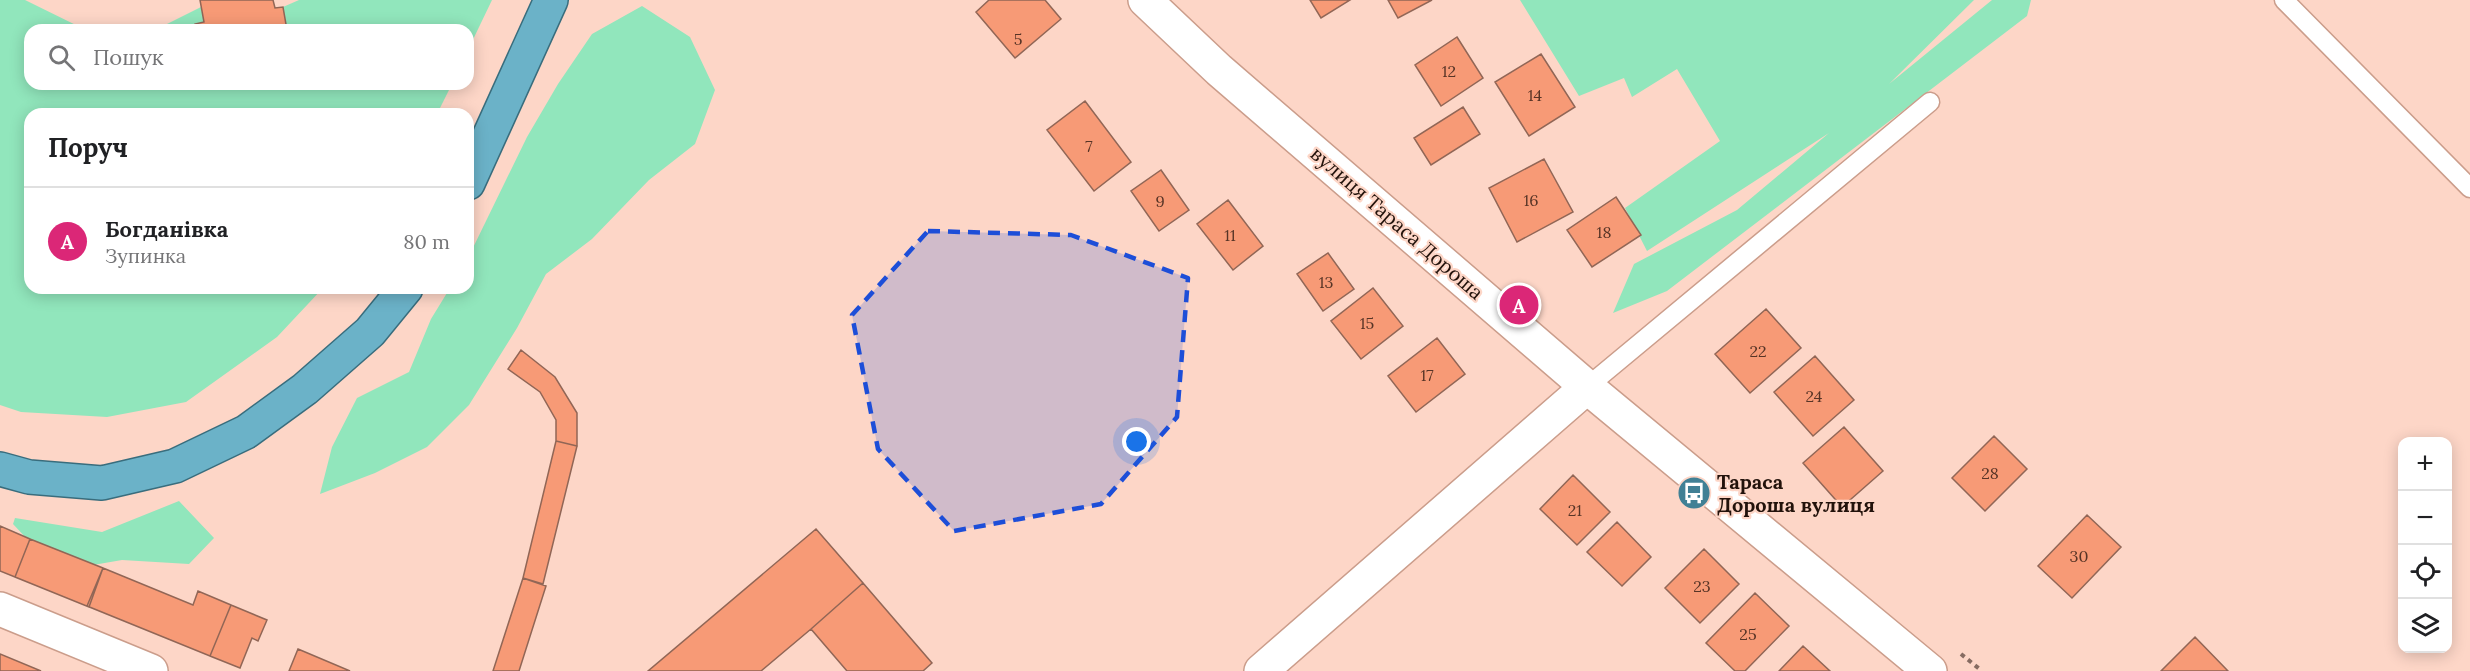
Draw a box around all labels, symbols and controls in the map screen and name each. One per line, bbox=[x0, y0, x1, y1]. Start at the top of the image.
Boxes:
search box bbox=[24, 24, 474, 90]
house number: 5 bbox=[1014, 29, 1022, 49]
icon: search bbox=[45, 41, 78, 74]
text: Пошук bbox=[93, 43, 164, 71]
house number: 12 bbox=[1442, 61, 1456, 81]
house number: 14 bbox=[1528, 85, 1543, 105]
text: Поруч bbox=[48, 131, 128, 164]
house number: 7 bbox=[1085, 136, 1093, 156]
street label: вулиця Тараса Дороша bbox=[1306, 141, 1489, 305]
house number: 16 bbox=[1523, 190, 1539, 210]
house number: 9 bbox=[1155, 191, 1165, 211]
text: Богданівка bbox=[105, 215, 228, 243]
house number: 18 bbox=[1597, 222, 1611, 242]
house number: 11 bbox=[1224, 225, 1236, 245]
text: A bbox=[61, 229, 74, 254]
text: 80 m bbox=[403, 229, 450, 254]
text: Зупинка bbox=[105, 243, 186, 268]
house number: 13 bbox=[1319, 272, 1333, 292]
pin: A bbox=[1500, 282, 1538, 328]
house number: 15 bbox=[1360, 313, 1374, 333]
house number: 22 bbox=[1749, 341, 1767, 361]
house number: 17 bbox=[1420, 365, 1434, 385]
house number: 24 bbox=[1806, 386, 1823, 406]
your location bbox=[1122, 427, 1151, 456]
map controls bbox=[2398, 437, 2452, 653]
button: + bbox=[2398, 437, 2452, 491]
house number: 28 bbox=[1981, 463, 1999, 483]
place label: Тараса Дороша вулиця bbox=[1717, 469, 1875, 517]
bus stop icon: Тараса Дороша вулиця bbox=[1676, 475, 1712, 511]
button: − bbox=[2398, 491, 2452, 545]
house number: 21 bbox=[1568, 500, 1582, 520]
button: locate bbox=[2398, 545, 2452, 599]
house number: 30 bbox=[2070, 546, 2088, 566]
house number: 23 bbox=[1693, 576, 1711, 596]
button: layers bbox=[2398, 599, 2452, 653]
house number: 25 bbox=[1739, 624, 1757, 644]

